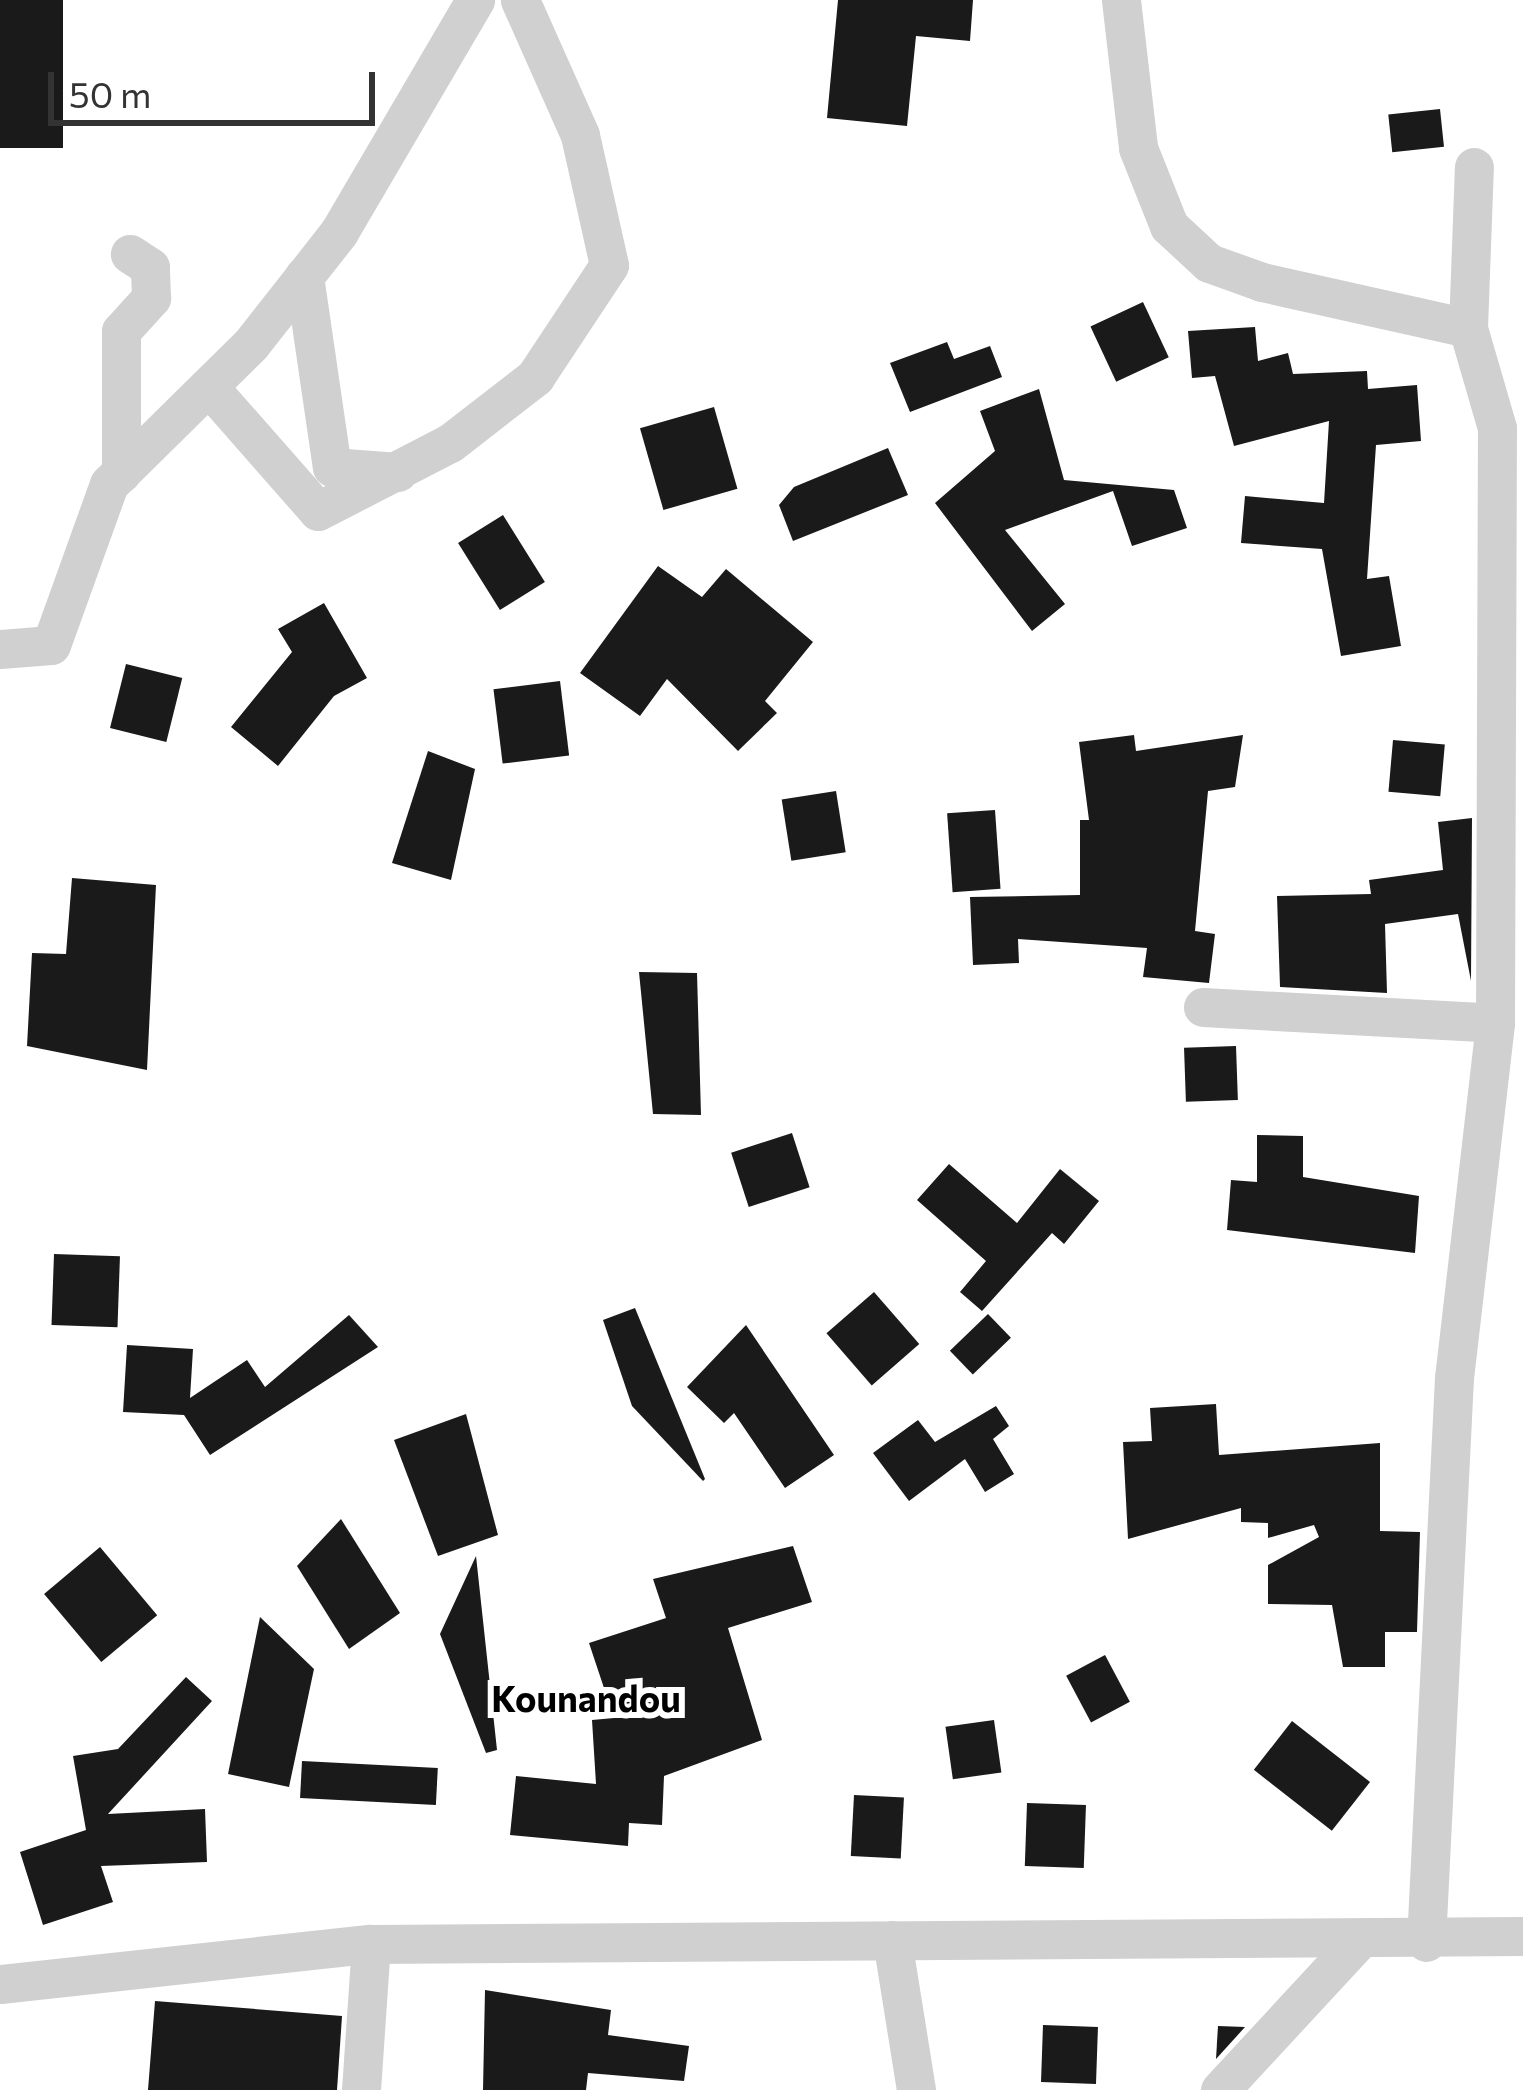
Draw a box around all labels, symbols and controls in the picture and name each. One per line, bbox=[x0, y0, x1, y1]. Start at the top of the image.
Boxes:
scale bar bbox=[54, 48, 381, 122]
text: 50 m bbox=[69, 71, 151, 115]
district label: Kounandou bbox=[491, 1676, 681, 1720]

